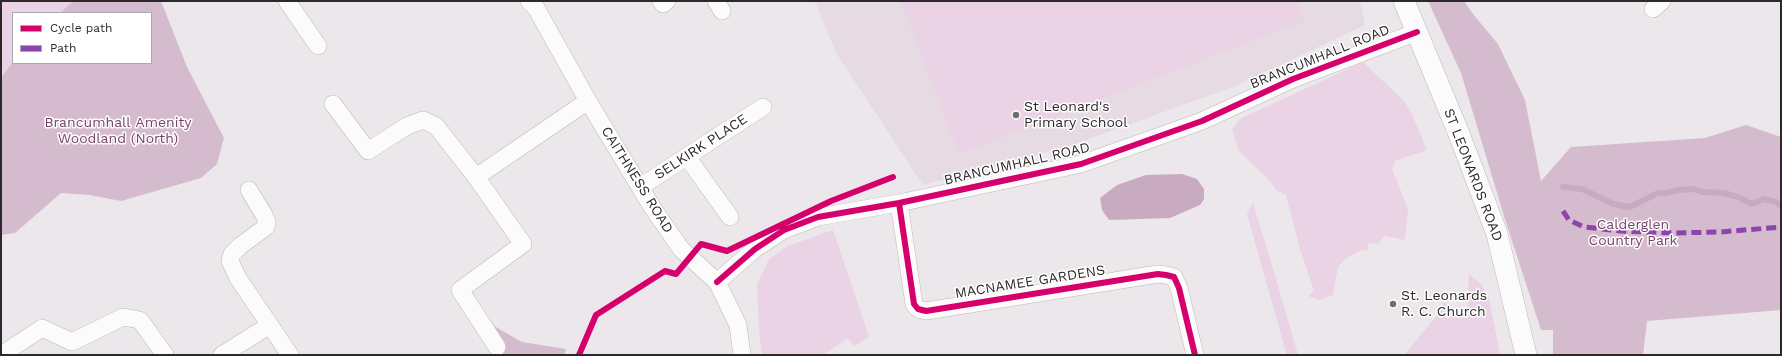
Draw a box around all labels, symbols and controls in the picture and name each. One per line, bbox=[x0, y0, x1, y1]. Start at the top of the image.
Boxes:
legend bbox=[12, 12, 152, 64]
text: Cycle path bbox=[50, 21, 112, 35]
street label: BRANCUMHALL ROAD bbox=[1248, 21, 1392, 93]
text: Path bbox=[50, 41, 76, 55]
place label: St Leonard's Primary School bbox=[1024, 99, 1128, 132]
street label: ST LEONARDS ROAD bbox=[1440, 106, 1506, 244]
marker: St Leonard's Primary School bbox=[1011, 110, 1021, 120]
street label: SELKIRK PLACE bbox=[651, 111, 751, 183]
park label: Brancumhall Amenity Woodland (North) bbox=[44, 115, 192, 148]
street label: CAITHNESS ROAD bbox=[597, 124, 677, 236]
street label: BRANCUMHALL ROAD bbox=[942, 139, 1092, 189]
park label: Calderglen Country Park bbox=[1589, 217, 1677, 250]
street label: MACNAMEE GARDENS bbox=[954, 262, 1106, 302]
place label: St. Leonards R. C. Church bbox=[1401, 288, 1487, 320]
marker: St. Leonards R. C. Church bbox=[1388, 299, 1398, 309]

